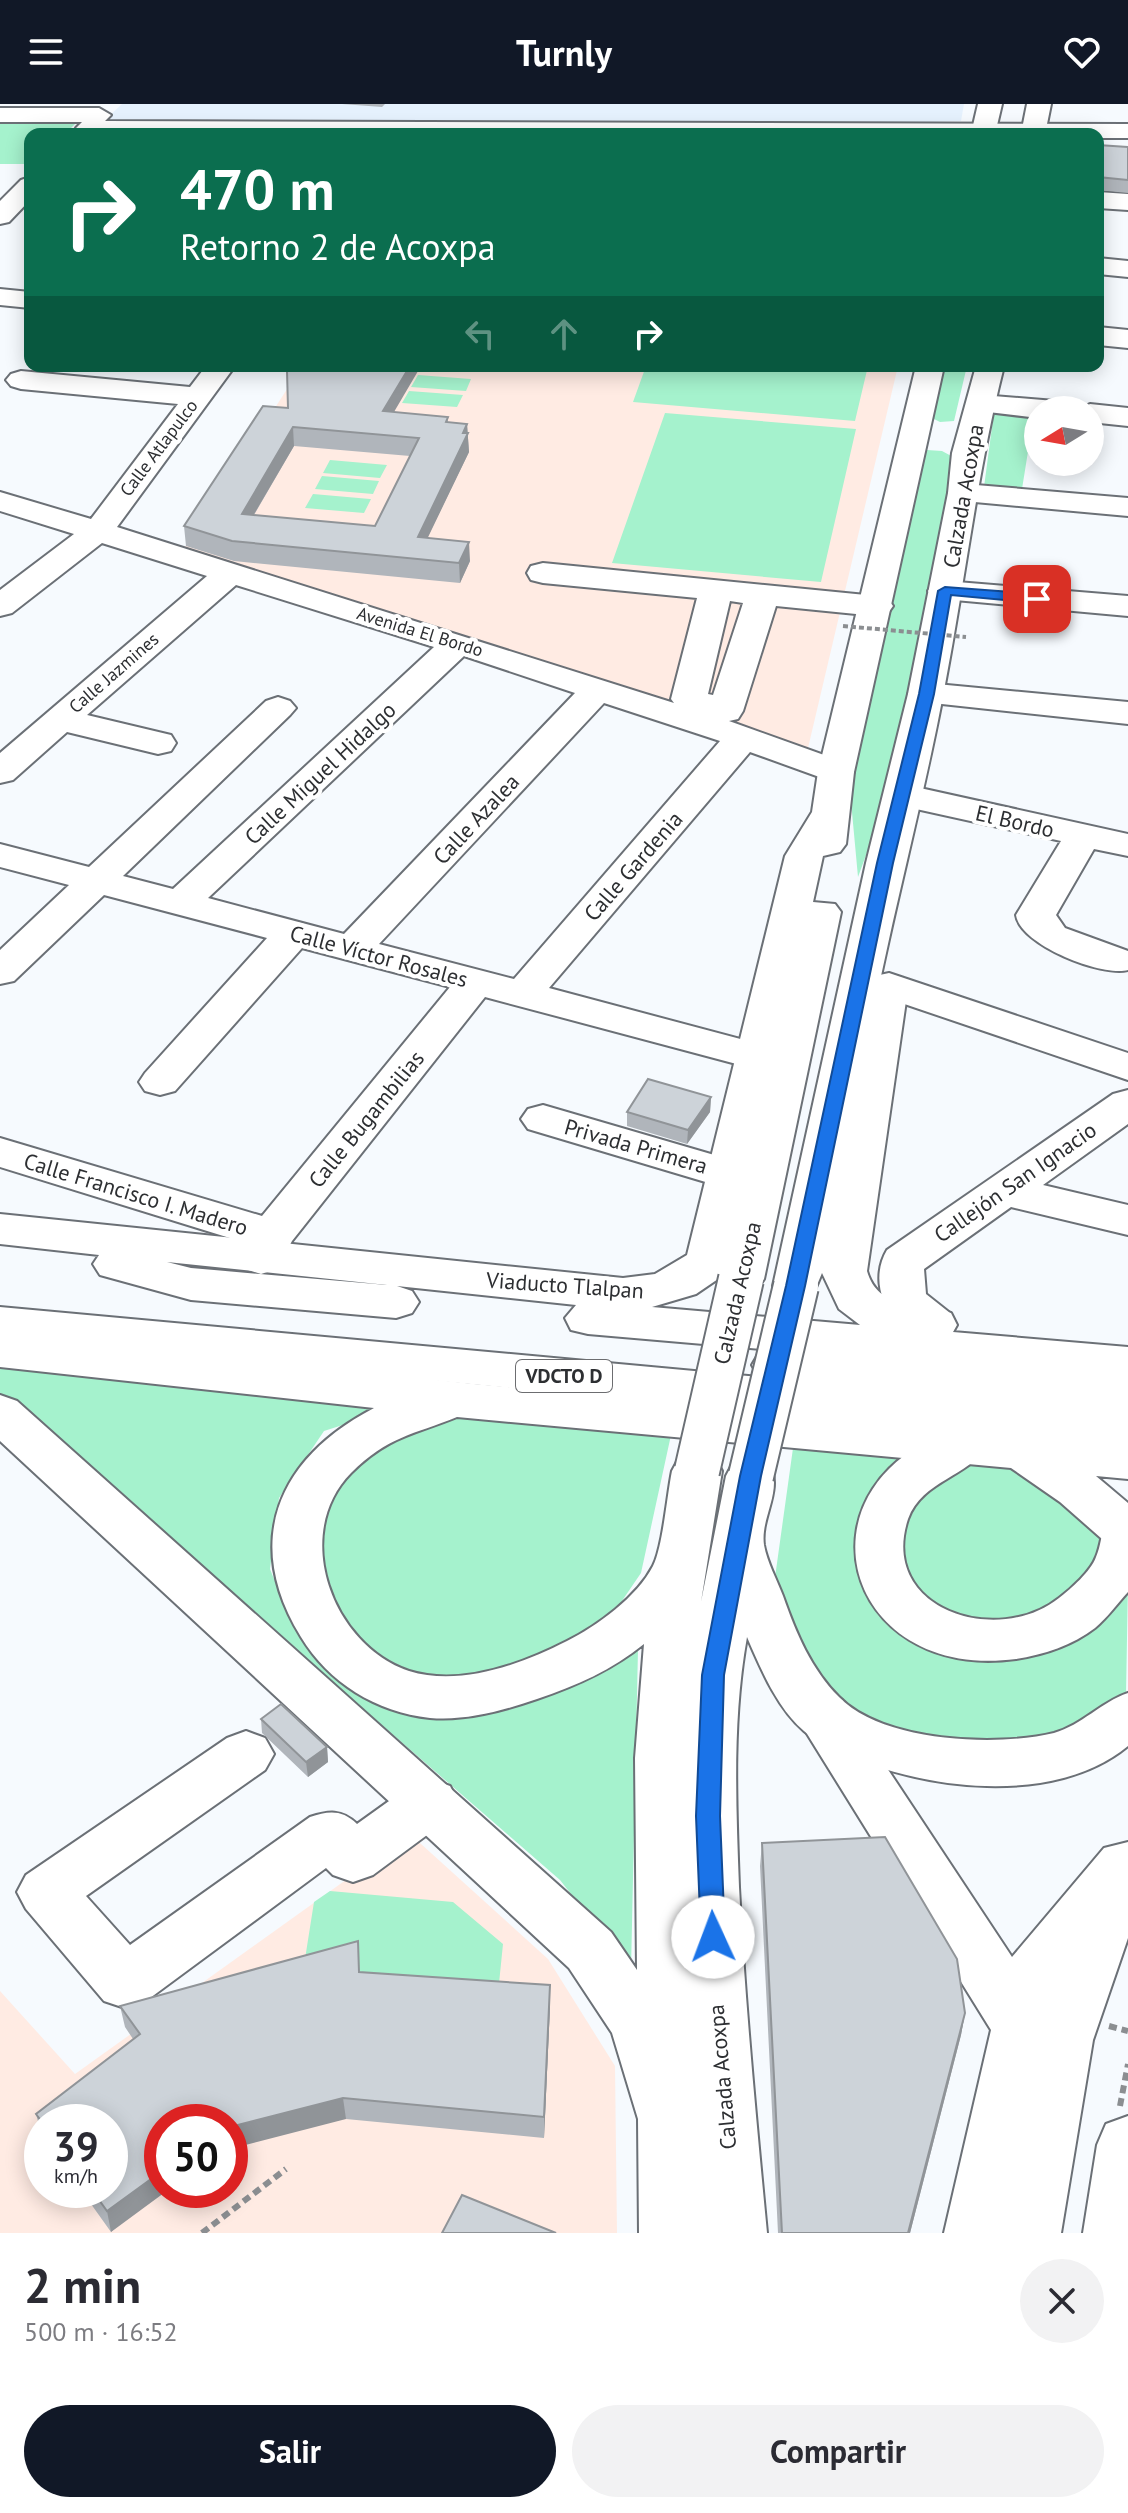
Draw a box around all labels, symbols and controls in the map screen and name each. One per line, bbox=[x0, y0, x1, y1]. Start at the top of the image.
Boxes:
text: Turnly bbox=[516, 29, 612, 76]
icon: menu bbox=[24, 30, 68, 74]
icon: heart bbox=[1060, 30, 1104, 74]
text: 470 m bbox=[180, 153, 335, 225]
icon: right bbox=[48, 160, 152, 264]
text: Retorno 2 de Acoxpa bbox=[180, 223, 496, 270]
icon: left bbox=[458, 312, 502, 356]
icon: ahead bbox=[542, 312, 586, 356]
icon: right bbox=[626, 312, 670, 356]
street label: Calle Atlapulco bbox=[115, 395, 203, 501]
north arrow bbox=[1024, 396, 1104, 476]
map controls bbox=[1024, 396, 1104, 476]
street label: Calzada Acoxpa bbox=[937, 422, 989, 570]
pin bbox=[1003, 565, 1071, 633]
icon: arrive bbox=[1015, 577, 1059, 621]
street label: Avenida El Bordo bbox=[354, 601, 486, 662]
street label: Calle Jazmines bbox=[64, 627, 163, 718]
street label: Calle Miguel Hidalgo bbox=[238, 696, 402, 850]
street label: Calle Azalea bbox=[427, 768, 525, 870]
street label: El Bordo bbox=[973, 798, 1057, 844]
street label: Calle Gardenia bbox=[578, 805, 688, 927]
street label: Calle Víctor Rosales bbox=[287, 919, 471, 993]
street label: Calle Bugambilias bbox=[302, 1045, 430, 1193]
street label: Privada Primera bbox=[561, 1112, 711, 1180]
street label: Callejón San Ignacio bbox=[928, 1115, 1102, 1249]
street label: Calle Francisco I. Madero bbox=[21, 1147, 251, 1241]
street label: Calzada Acoxpa bbox=[707, 1219, 767, 1367]
street label: Viaducto Tlalpan bbox=[484, 1265, 645, 1304]
road number: VDCTO D bbox=[516, 1360, 612, 1392]
position arrow bbox=[671, 1895, 755, 1979]
street label: Calzada Acoxpa bbox=[702, 2003, 742, 2151]
speed limit sign: 50 bbox=[144, 2104, 248, 2208]
text: 39 bbox=[53, 2120, 99, 2172]
text: km/h bbox=[54, 2163, 98, 2189]
text: 2 min bbox=[24, 2254, 141, 2316]
button: close bbox=[1020, 2259, 1104, 2343]
text: 500 m · 16:52 bbox=[24, 2315, 178, 2348]
button: Salir bbox=[24, 2405, 556, 2497]
button: Compartir bbox=[572, 2405, 1104, 2497]

